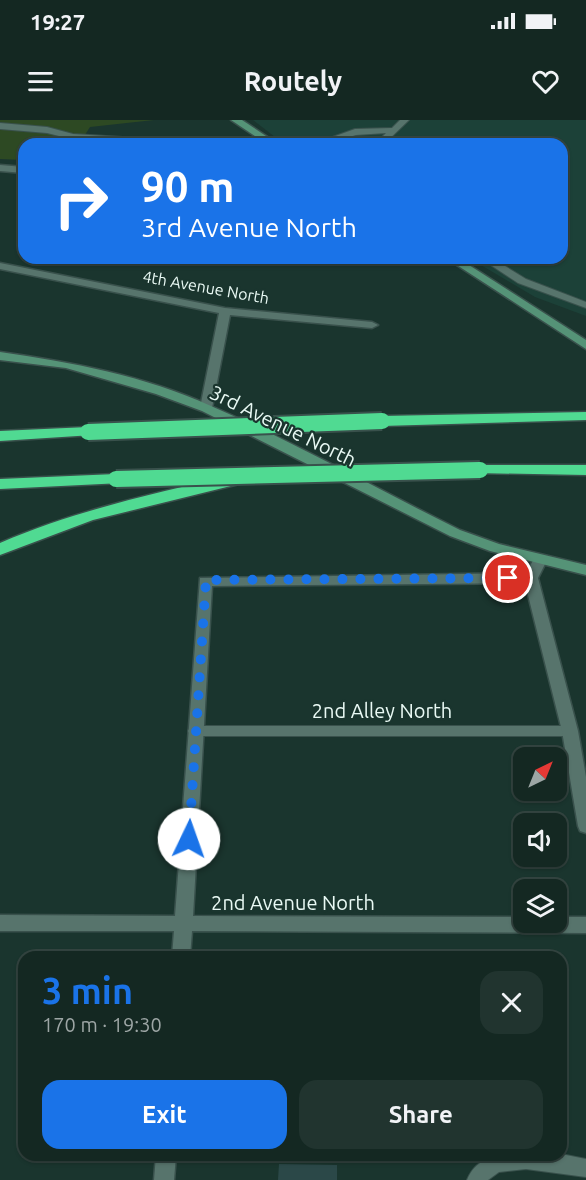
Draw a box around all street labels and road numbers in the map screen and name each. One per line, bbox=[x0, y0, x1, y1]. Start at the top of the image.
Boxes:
street label: 4th Avenue North bbox=[141, 267, 271, 307]
street label: 3rd Avenue North bbox=[206, 380, 360, 471]
street label: 2nd Alley North bbox=[312, 699, 452, 722]
street label: 2nd Avenue North bbox=[211, 891, 375, 914]

